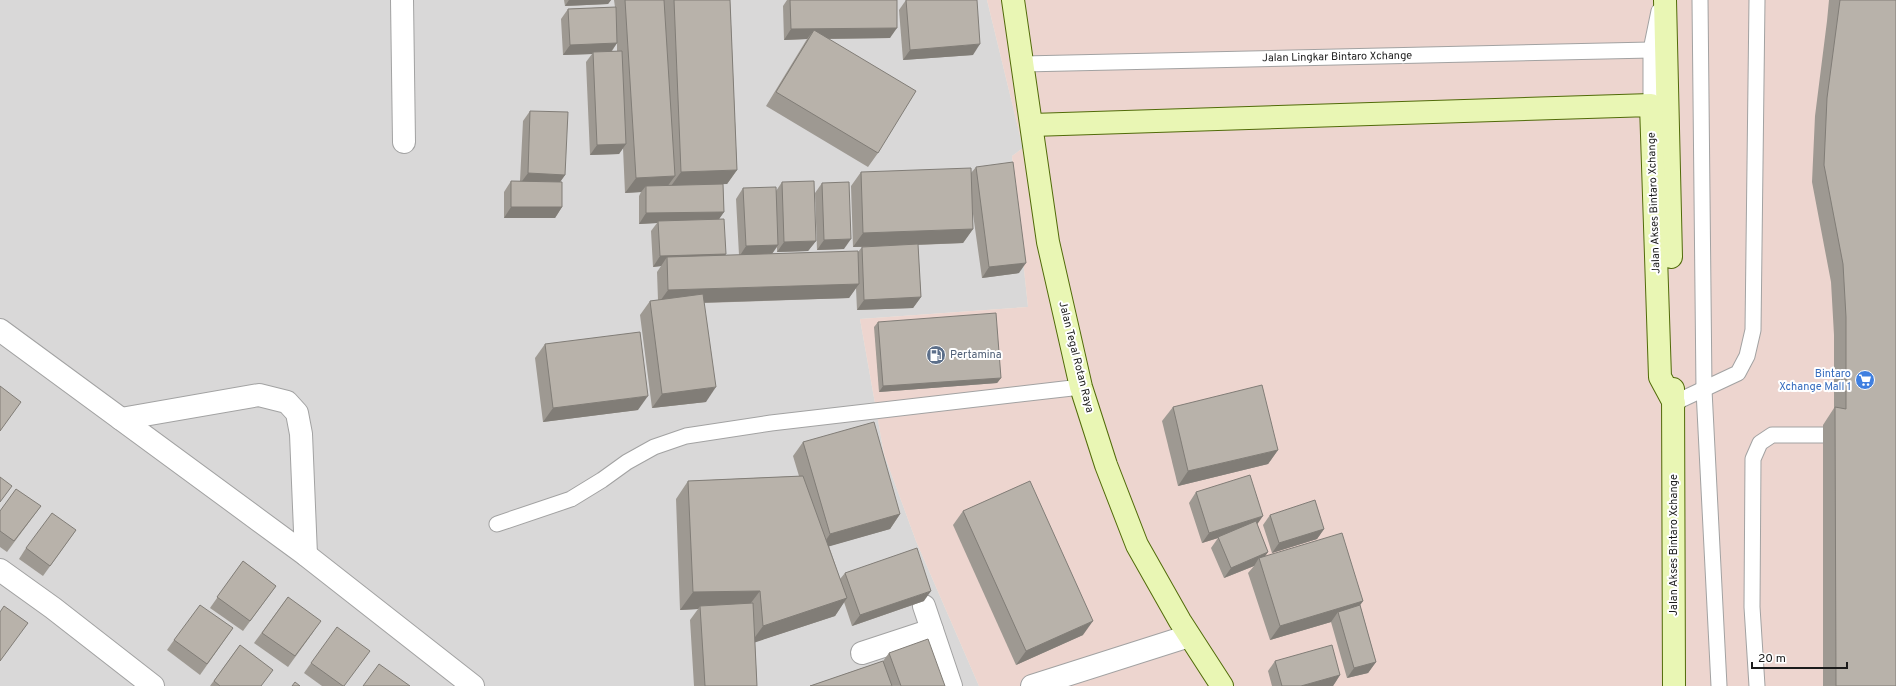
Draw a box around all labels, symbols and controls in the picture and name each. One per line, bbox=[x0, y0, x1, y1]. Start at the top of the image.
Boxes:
street label: Jalan Lingkar Bintaro Xchange bbox=[1262, 49, 1412, 65]
street label: Jalan Akses Bintaro Xchange bbox=[1645, 132, 1663, 274]
street label: Jalan Tegal Rotan Raya bbox=[1055, 300, 1097, 414]
fuel station icon: Pertamina bbox=[925, 344, 947, 366]
place label: Pertamina bbox=[950, 348, 1002, 362]
place label: Bintaro Xchange Mall 1 bbox=[1779, 367, 1851, 394]
supermarket icon: Bintaro Xchange Mall 1 bbox=[1854, 369, 1876, 391]
street label: Jalan Akses Bintaro Xchange bbox=[1667, 474, 1681, 616]
scale bar bbox=[1752, 644, 1847, 670]
text: 20 m bbox=[1758, 651, 1786, 667]

